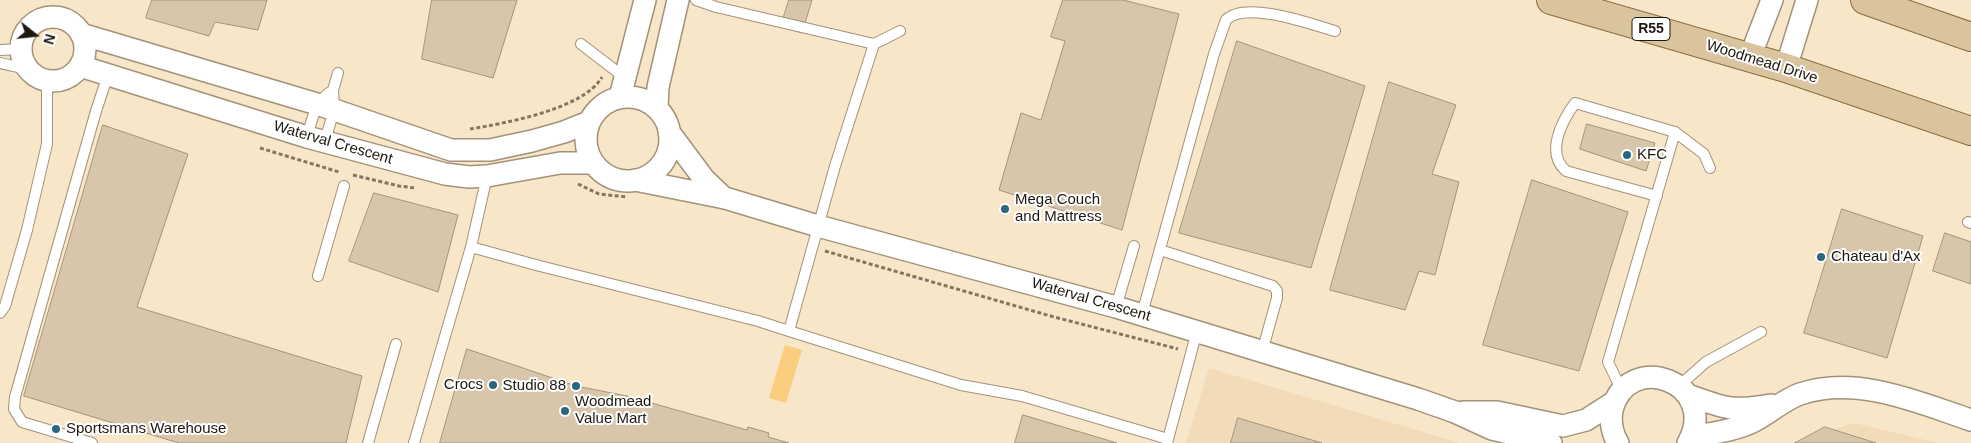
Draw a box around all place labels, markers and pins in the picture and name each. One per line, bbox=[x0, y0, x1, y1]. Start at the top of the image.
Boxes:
place label: KFC bbox=[1637, 146, 1667, 164]
marker: KFC bbox=[1621, 149, 1633, 161]
place label: Mega Couch and Mattress bbox=[1015, 191, 1102, 226]
marker: Mega Couch and Mattress bbox=[999, 203, 1011, 215]
place label: Chateau d'Ax bbox=[1831, 248, 1921, 266]
marker: Chateau d'Ax bbox=[1815, 251, 1827, 263]
place label: Crocs bbox=[444, 376, 483, 394]
place label: Studio 88 bbox=[503, 377, 566, 395]
marker: Crocs bbox=[487, 379, 499, 391]
marker: Studio 88 bbox=[570, 380, 582, 392]
place label: Woodmead Value Mart bbox=[575, 393, 651, 428]
marker: Woodmead Value Mart bbox=[559, 405, 571, 417]
place label: Sportsmans Warehouse bbox=[66, 420, 226, 438]
marker: Sportsmans Warehouse bbox=[50, 423, 62, 435]

